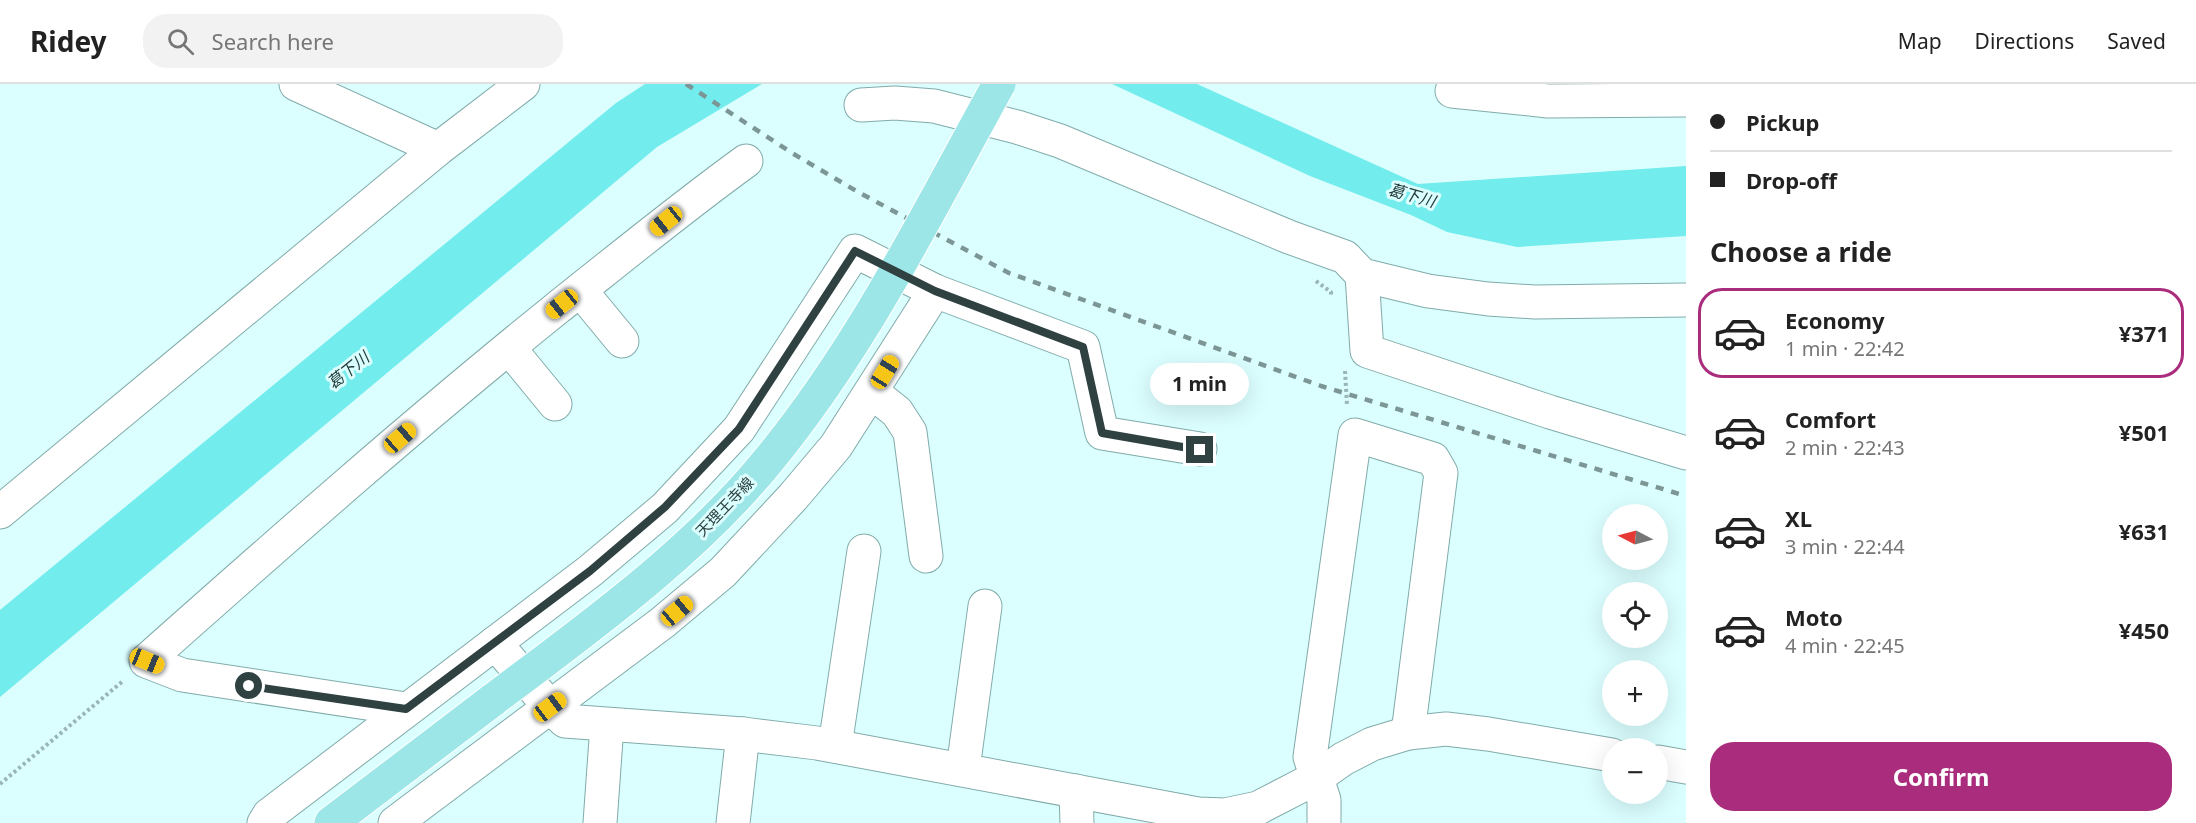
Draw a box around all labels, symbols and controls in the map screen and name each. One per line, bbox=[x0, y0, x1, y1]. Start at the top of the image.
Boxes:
search box bbox=[143, 14, 563, 68]
text: Ridey bbox=[30, 22, 107, 60]
icon: search bbox=[164, 25, 197, 58]
text: Search here bbox=[212, 26, 334, 56]
text: Map bbox=[1898, 27, 1942, 55]
text: Directions bbox=[1975, 27, 2074, 55]
text: Saved bbox=[2107, 27, 2166, 55]
text: Pickup bbox=[1746, 107, 1819, 137]
text: Drop-off bbox=[1746, 165, 1837, 195]
water label: 葛下川 bbox=[1386, 178, 1440, 213]
car bbox=[646, 203, 686, 239]
text: Choose a ride bbox=[1710, 233, 1892, 270]
car bbox=[542, 286, 582, 322]
text: Economy bbox=[1785, 305, 1884, 335]
icon: car bbox=[1713, 306, 1767, 360]
text: ¥371 bbox=[2119, 318, 2169, 348]
text: 1 min · 22:42 bbox=[1785, 335, 1905, 362]
water label: 葛下川 bbox=[322, 345, 375, 394]
car bbox=[868, 352, 902, 392]
callout: 1 min bbox=[1150, 363, 1250, 405]
text: 1 min bbox=[1172, 370, 1227, 397]
text: Comfort bbox=[1785, 404, 1876, 434]
icon: car bbox=[1713, 405, 1767, 459]
text: ¥501 bbox=[2119, 417, 2169, 447]
car bbox=[381, 419, 419, 457]
text: 2 min · 22:43 bbox=[1785, 434, 1905, 461]
route end bbox=[1186, 436, 1213, 463]
street label: 天理王寺線 bbox=[691, 472, 758, 540]
text: XL bbox=[1785, 503, 1812, 533]
north arrow bbox=[1602, 504, 1668, 570]
map controls bbox=[1602, 504, 1668, 804]
icon: car bbox=[1713, 504, 1767, 558]
text: ¥631 bbox=[2119, 516, 2169, 546]
text: 3 min · 22:44 bbox=[1785, 533, 1905, 560]
button: locate bbox=[1602, 582, 1668, 648]
car bbox=[657, 593, 697, 629]
text: Moto bbox=[1785, 602, 1843, 632]
icon: car bbox=[1713, 603, 1767, 657]
text: ¥450 bbox=[2119, 615, 2169, 645]
text: 4 min · 22:45 bbox=[1785, 632, 1905, 659]
car bbox=[127, 646, 167, 676]
button: + bbox=[1602, 660, 1668, 726]
route start bbox=[235, 672, 262, 699]
car bbox=[530, 689, 570, 725]
button: − bbox=[1602, 738, 1668, 804]
button: Confirm bbox=[1710, 742, 2172, 811]

